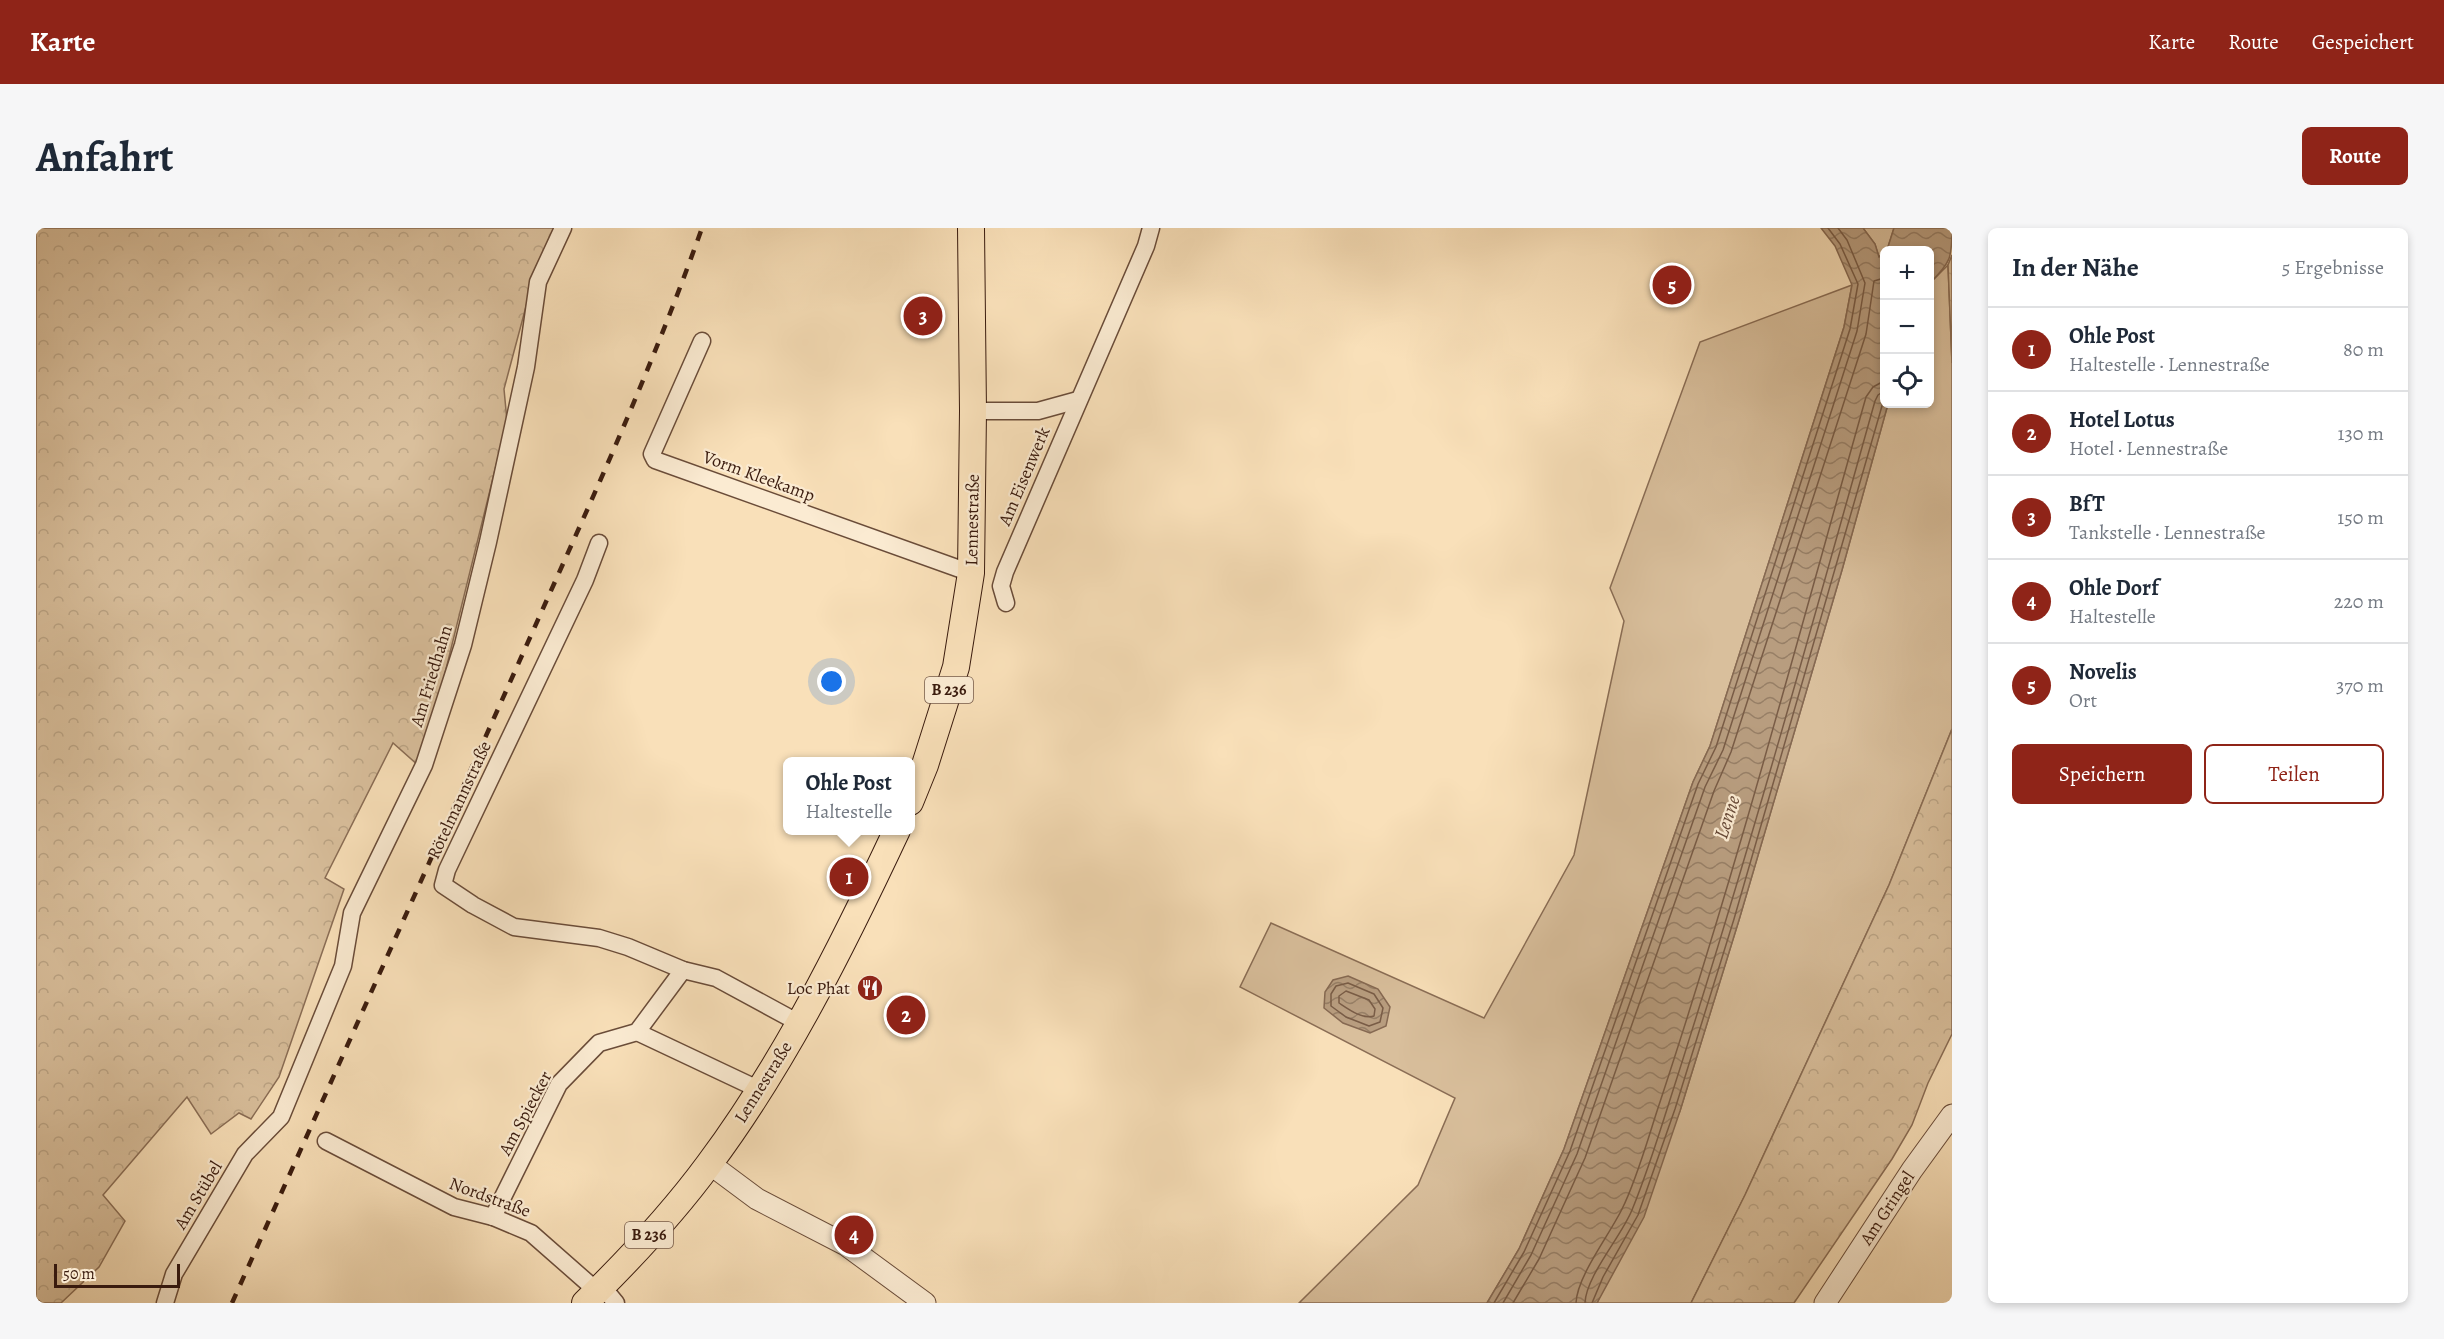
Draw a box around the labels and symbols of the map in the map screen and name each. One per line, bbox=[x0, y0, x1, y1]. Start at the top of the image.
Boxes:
pin: 5 bbox=[1652, 262, 1692, 308]
pin: 3 bbox=[904, 294, 942, 338]
street label: Am Eisenwerk bbox=[992, 423, 1056, 530]
street label: Vorm Kleekamp bbox=[699, 444, 818, 507]
street label: Lennestraße bbox=[959, 474, 985, 566]
street label: Am Friedhahn bbox=[404, 622, 458, 731]
your location bbox=[817, 667, 846, 696]
road number: B 236 bbox=[925, 677, 973, 703]
street label: Rötelmannstraße bbox=[421, 737, 497, 863]
water label: Lenne bbox=[1707, 792, 1747, 842]
pin: 1 bbox=[830, 854, 868, 900]
restaurant icon: Loc Phat bbox=[855, 973, 885, 1003]
place label: Loc Phat bbox=[787, 976, 850, 1000]
pin: 2 bbox=[886, 992, 926, 1038]
street label: Lennestraße bbox=[728, 1037, 798, 1127]
street label: Am Spiecker bbox=[492, 1067, 557, 1160]
street label: Am Stübel bbox=[168, 1156, 228, 1234]
street label: Am Gringel bbox=[1854, 1166, 1920, 1250]
street label: Nordstraße bbox=[446, 1171, 534, 1223]
pin: 4 bbox=[834, 1212, 874, 1258]
road number: B 236 bbox=[625, 1222, 673, 1248]
scale bar bbox=[54, 1261, 180, 1288]

